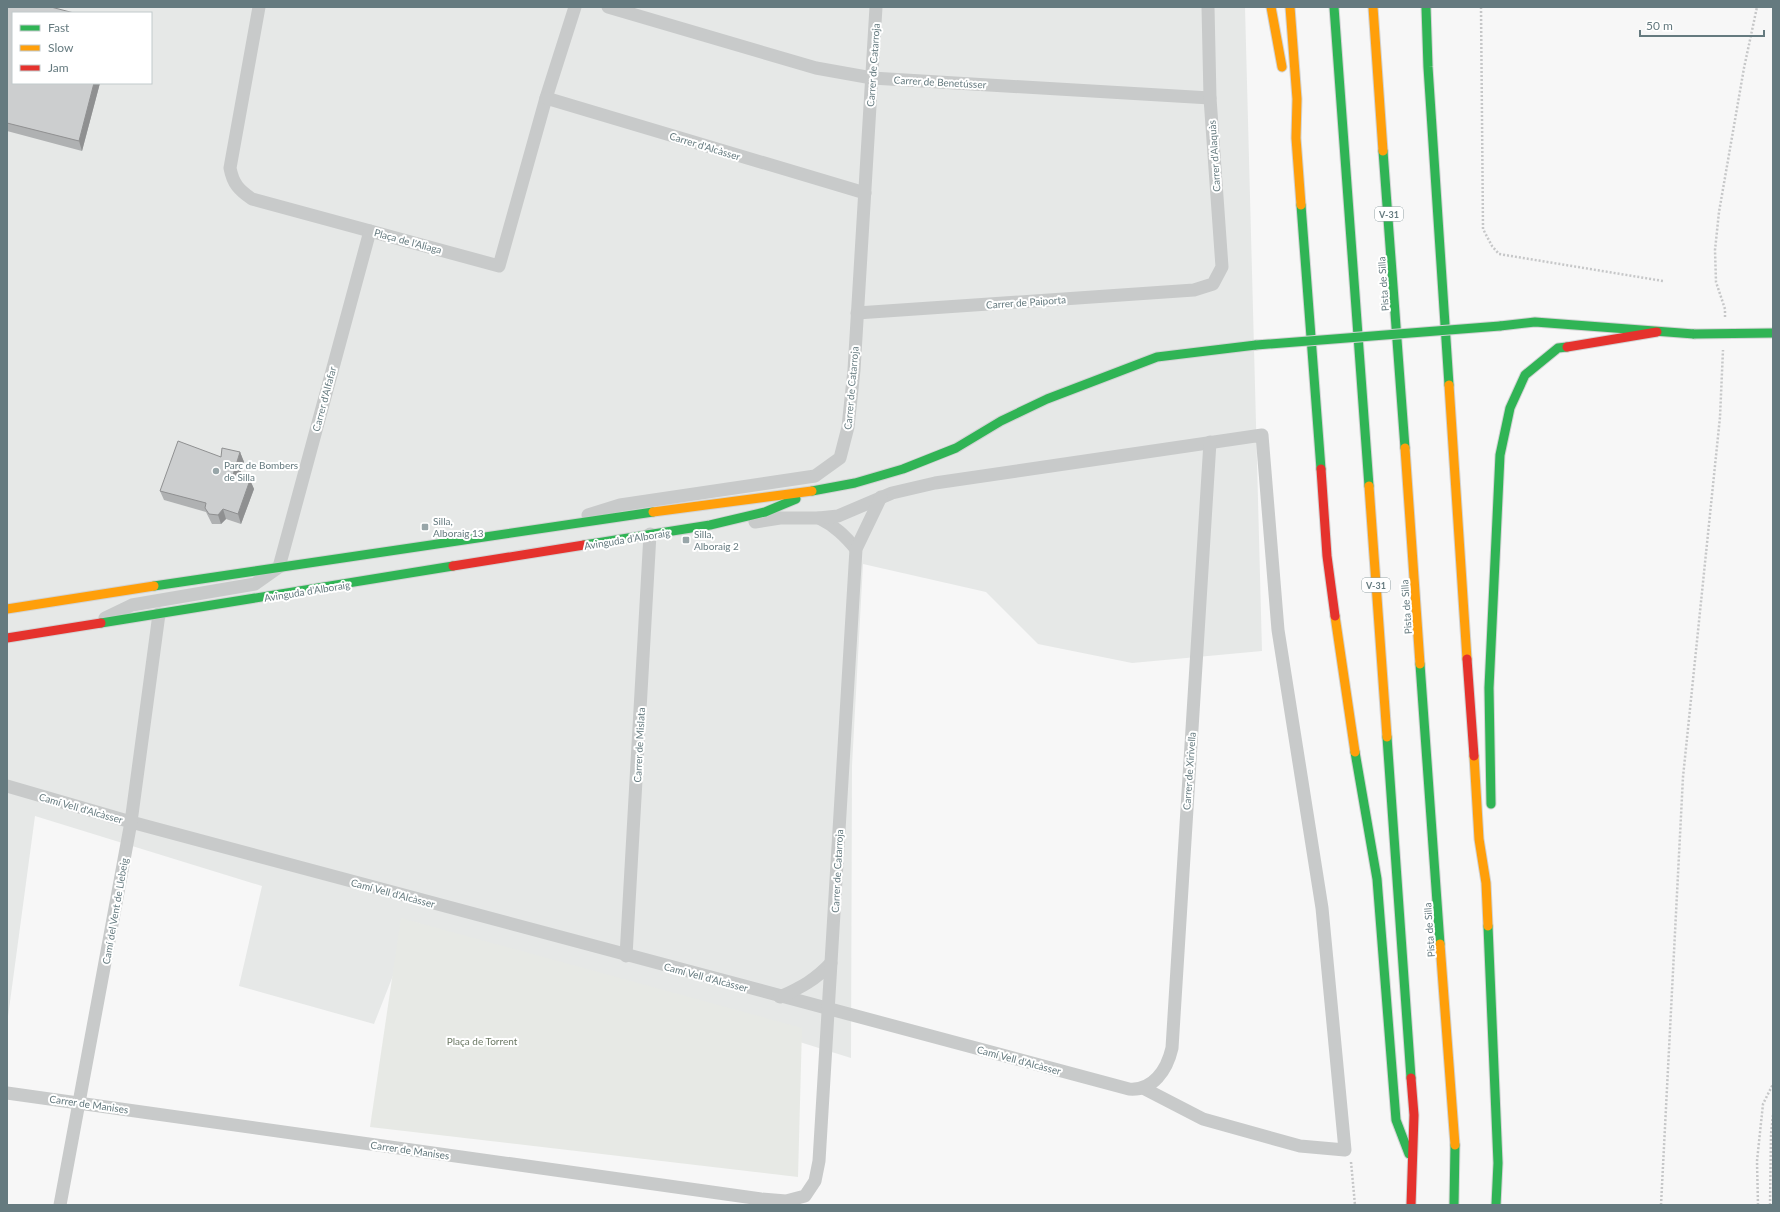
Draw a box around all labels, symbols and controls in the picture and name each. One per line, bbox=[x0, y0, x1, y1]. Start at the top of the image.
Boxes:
legend bbox=[12, 12, 152, 84]
scale bar bbox=[1640, 12, 1764, 38]
text: 50 m bbox=[1646, 18, 1673, 33]
text: Fast bbox=[48, 20, 70, 35]
street label: Carrer de Catarroja bbox=[864, 23, 882, 107]
text: Slow bbox=[48, 40, 74, 55]
text: Jam bbox=[48, 60, 69, 75]
street label: Carrer de Benetússer bbox=[893, 74, 987, 90]
street label: Carrer d'Alaquàs bbox=[1206, 120, 1222, 192]
street label: Carrer d'Alcàsser bbox=[668, 130, 742, 163]
road number: V-31 bbox=[1375, 207, 1403, 221]
street label: Plaça de l'Aliaga bbox=[373, 226, 443, 256]
street label: Pista de Silla bbox=[1375, 256, 1391, 312]
street label: Carrer de Paiporta bbox=[986, 293, 1066, 311]
street label: Carrer de Catarroja bbox=[841, 346, 861, 430]
street label: Carrer d'Alfafar bbox=[310, 365, 339, 433]
place label: Parc de Bombers de Silla bbox=[224, 459, 298, 483]
marker: Parc de Bombers de Silla bbox=[211, 466, 221, 476]
place label: Silla, Alboraig 13 bbox=[433, 515, 484, 539]
marker: Silla, Alboraig 13 bbox=[420, 522, 430, 532]
street label: Avinguda d’Alboraig bbox=[583, 526, 671, 552]
place label: Silla, Alboraig 2 bbox=[694, 528, 739, 552]
marker: Silla, Alboraig 2 bbox=[681, 535, 691, 545]
street label: Avinguda d’Alboraig bbox=[263, 578, 351, 604]
road number: V-31 bbox=[1362, 578, 1390, 592]
street label: Pista de Silla bbox=[1398, 579, 1414, 635]
street label: Carrer de Mislata bbox=[631, 707, 647, 783]
street label: Carrer de Xirivella bbox=[1180, 731, 1198, 811]
street label: Camí Vell d'Alcàsser bbox=[38, 790, 125, 826]
street label: Carrer de Catarroja bbox=[829, 829, 845, 913]
street label: Camí del Vent de Llebeig bbox=[100, 857, 130, 965]
street label: Camí Vell d'Alcàsser bbox=[350, 876, 437, 910]
street label: Pista de Silla bbox=[1421, 902, 1437, 958]
street label: Camí Vell d'Alcàsser bbox=[663, 960, 750, 994]
park label: Plaça de Torrent bbox=[447, 1035, 518, 1047]
street label: Camí Vell d'Alcàsser bbox=[976, 1043, 1063, 1077]
street label: Carrer de Manises bbox=[49, 1093, 129, 1115]
street label: Carrer de Manises bbox=[370, 1139, 450, 1161]

